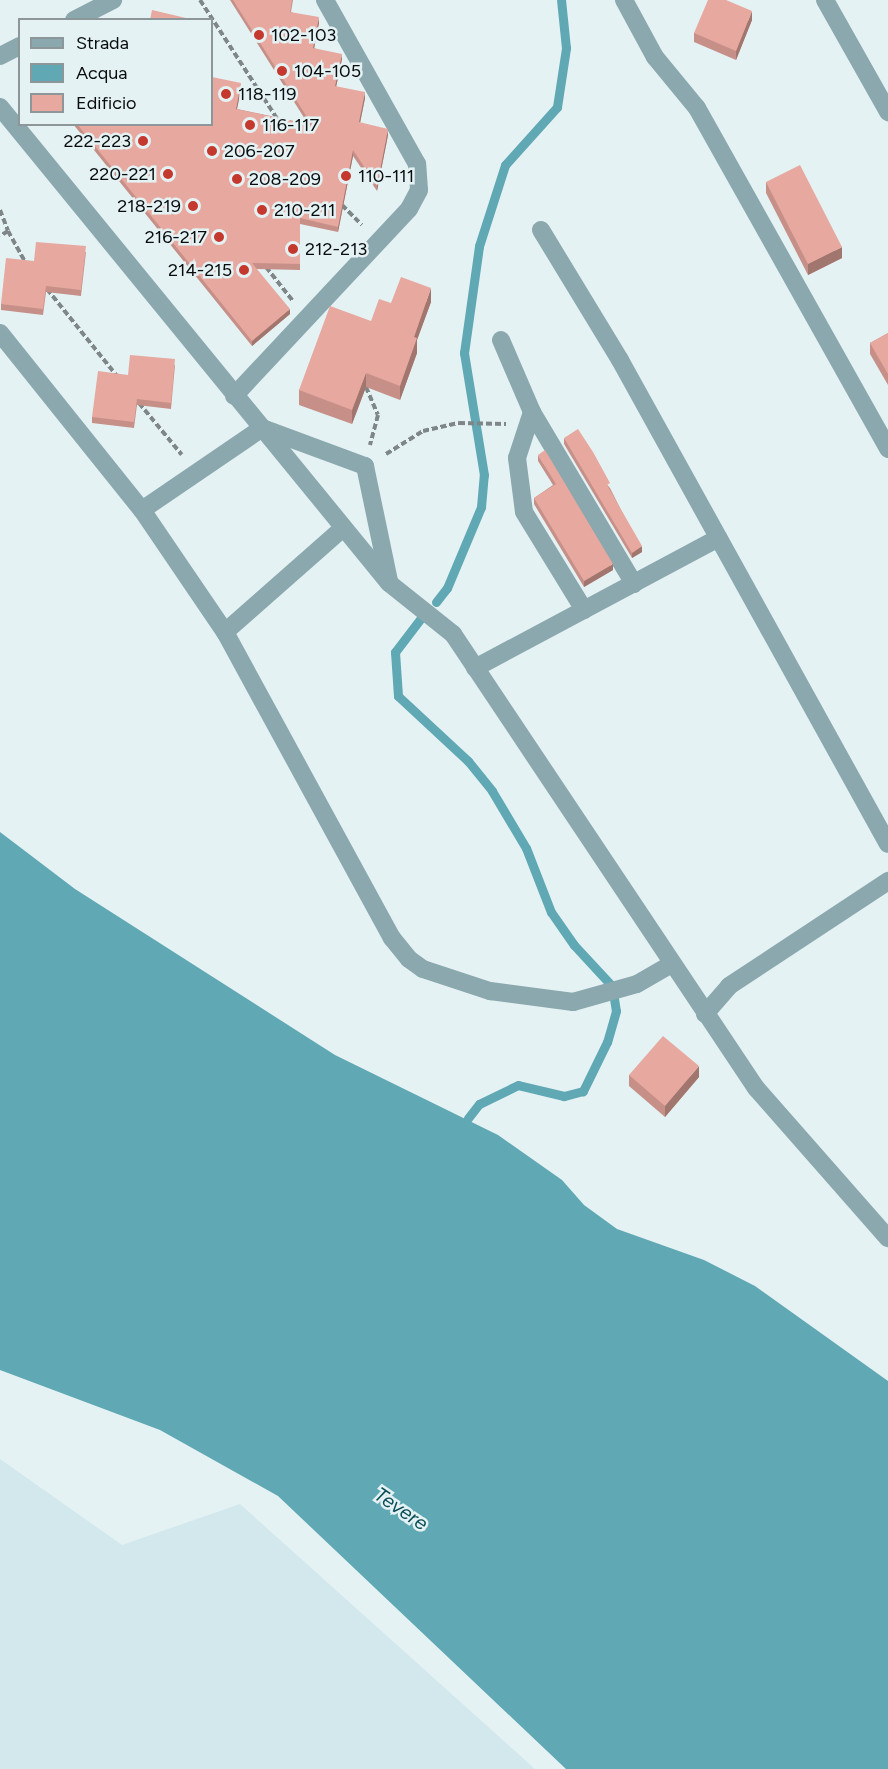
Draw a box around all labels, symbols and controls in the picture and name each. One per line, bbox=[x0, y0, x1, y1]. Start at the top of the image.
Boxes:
legend bbox=[18, 18, 213, 126]
place label: 102-103 bbox=[271, 24, 336, 46]
marker: 102-103 bbox=[252, 28, 266, 42]
text: Strada bbox=[76, 32, 129, 54]
place label: 104-105 bbox=[294, 60, 361, 82]
text: Acqua bbox=[76, 62, 127, 84]
marker: 104-105 bbox=[275, 64, 289, 78]
place label: 118-119 bbox=[238, 83, 296, 105]
marker: 118-119 bbox=[219, 87, 233, 101]
text: Edificio bbox=[76, 92, 137, 114]
place label: 116-117 bbox=[262, 114, 319, 136]
marker: 116-117 bbox=[243, 118, 257, 132]
place label: 222-223 bbox=[63, 130, 131, 152]
marker: 222-223 bbox=[136, 134, 150, 148]
place label: 206-207 bbox=[224, 140, 295, 162]
marker: 206-207 bbox=[205, 144, 219, 158]
place label: 220-221 bbox=[89, 163, 156, 185]
place label: 110-111 bbox=[358, 165, 414, 187]
marker: 220-221 bbox=[161, 167, 175, 181]
place label: 208-209 bbox=[249, 168, 321, 190]
marker: 110-111 bbox=[339, 169, 353, 183]
marker: 208-209 bbox=[230, 172, 244, 186]
place label: 218-219 bbox=[117, 195, 181, 217]
marker: 218-219 bbox=[186, 199, 200, 213]
place label: 210-211 bbox=[274, 199, 335, 221]
marker: 210-211 bbox=[255, 203, 269, 217]
place label: 216-217 bbox=[145, 226, 207, 248]
marker: 216-217 bbox=[212, 230, 226, 244]
place label: 212-213 bbox=[305, 238, 367, 260]
marker: 212-213 bbox=[286, 242, 300, 256]
place label: 214-215 bbox=[168, 259, 232, 281]
marker: 214-215 bbox=[237, 263, 251, 277]
water label: Tevere bbox=[370, 1482, 432, 1536]

